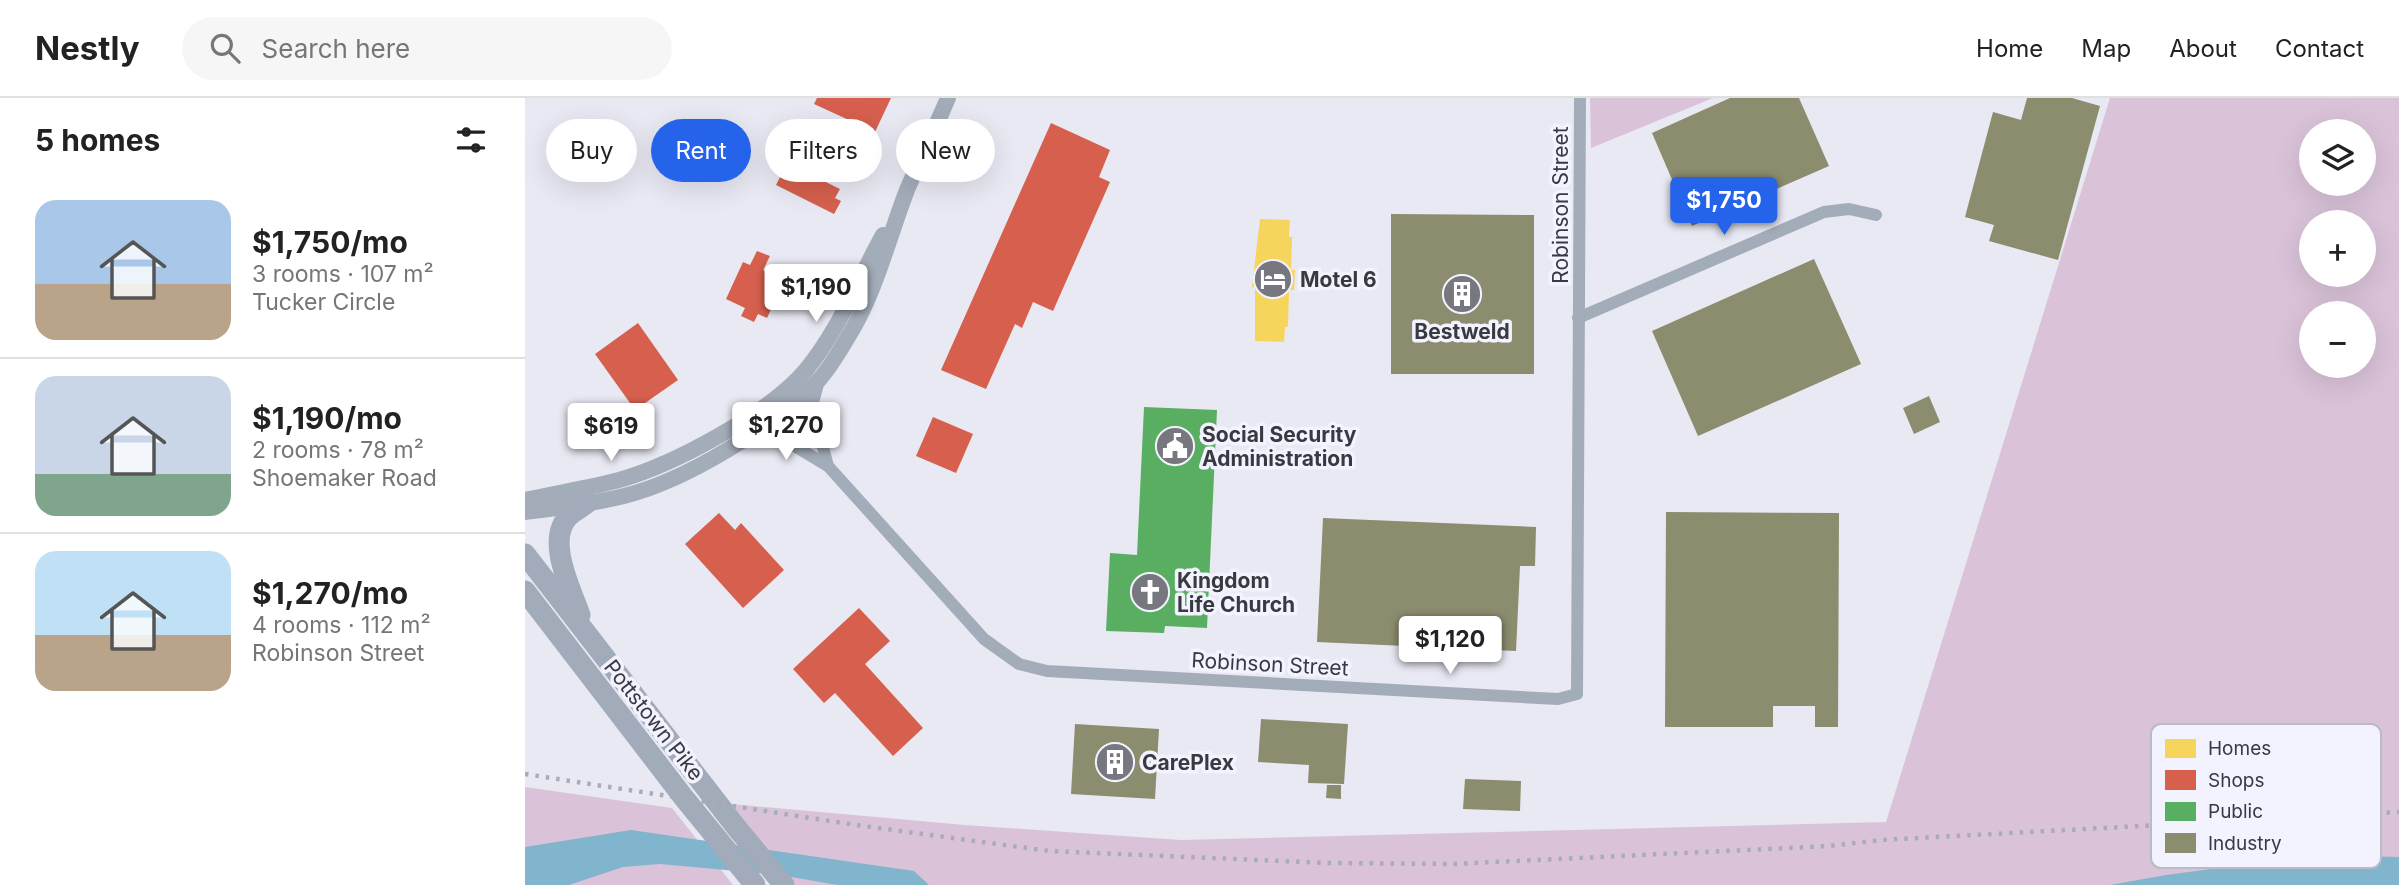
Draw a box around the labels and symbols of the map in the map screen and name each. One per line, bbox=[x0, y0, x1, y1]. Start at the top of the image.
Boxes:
street label: Robinson Street bbox=[1548, 126, 1573, 284]
pin: $1,750 bbox=[1667, 178, 1781, 237]
hotel icon: Motel 6 bbox=[1252, 258, 1294, 300]
pin: $1,190 bbox=[759, 264, 873, 324]
place label: Motel 6 bbox=[1300, 267, 1377, 292]
building icon: Bestweld bbox=[1441, 273, 1483, 315]
place label: Bestweld bbox=[1414, 319, 1510, 344]
pin: $1,270 bbox=[729, 402, 843, 462]
pin: $619 bbox=[570, 404, 652, 463]
place label: Social Security Administration bbox=[1202, 422, 1357, 471]
public building icon: Social Security Administration bbox=[1154, 425, 1196, 467]
place label: Kingdom Life Church bbox=[1177, 568, 1295, 617]
church icon: Kingdom Life Church bbox=[1129, 571, 1171, 613]
pin: $1,120 bbox=[1393, 616, 1507, 676]
street label: Robinson Street bbox=[1191, 647, 1349, 681]
street label: Pottstown Pike bbox=[599, 655, 709, 785]
legend bbox=[2151, 724, 2381, 868]
text: Homes bbox=[2208, 737, 2271, 760]
building icon: CarePlex bbox=[1094, 741, 1136, 783]
place label: CarePlex bbox=[1142, 750, 1234, 775]
text: Shops bbox=[2208, 769, 2264, 792]
text: Public bbox=[2208, 800, 2263, 823]
text: Industry bbox=[2208, 832, 2282, 855]

